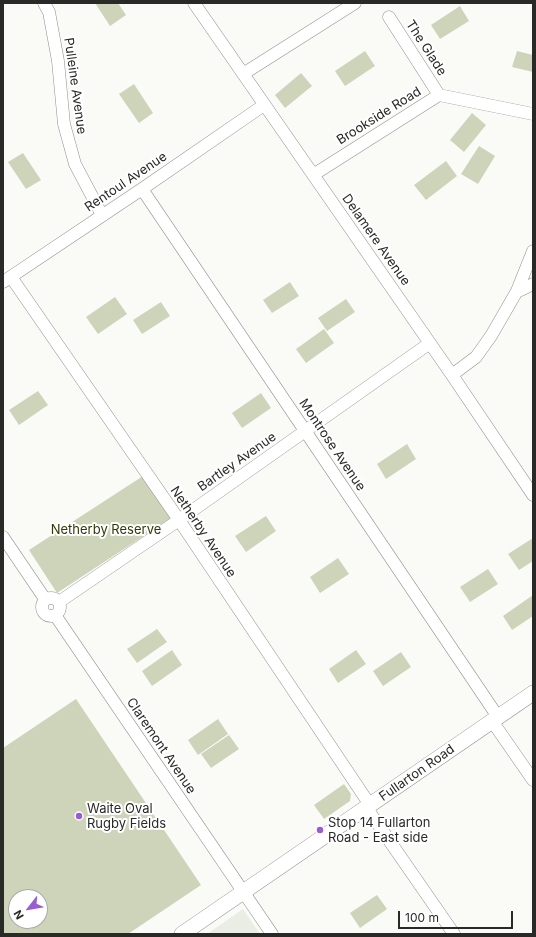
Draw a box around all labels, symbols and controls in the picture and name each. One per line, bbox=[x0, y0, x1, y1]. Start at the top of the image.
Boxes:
street label: The Glade bbox=[402, 17, 450, 79]
street label: Pulleine Avenue bbox=[60, 37, 90, 135]
street label: Brookside Road bbox=[334, 84, 424, 148]
street label: Rentoul Avenue bbox=[82, 149, 170, 215]
street label: Delamere Avenue bbox=[339, 191, 413, 289]
street label: Montrose Avenue bbox=[295, 396, 369, 494]
street label: Bartley Avenue bbox=[195, 429, 279, 495]
street label: Netherby Avenue bbox=[167, 484, 239, 580]
park label: Netherby Reserve bbox=[51, 522, 161, 538]
street label: Claremont Avenue bbox=[123, 695, 199, 797]
street label: Fullarton Road bbox=[376, 741, 458, 805]
place label: Waite Oval Rugby Fields bbox=[87, 801, 166, 832]
marker: Waite Oval Rugby Fields bbox=[74, 811, 84, 821]
place label: Stop 14 Fullarton Road - East side bbox=[328, 815, 430, 846]
marker: Stop 14 Fullarton Road - East side bbox=[315, 825, 325, 835]
north arrow bbox=[8, 889, 48, 929]
scale bar bbox=[400, 903, 515, 929]
text: N bbox=[10, 907, 27, 922]
text: 100 m bbox=[405, 910, 439, 925]

